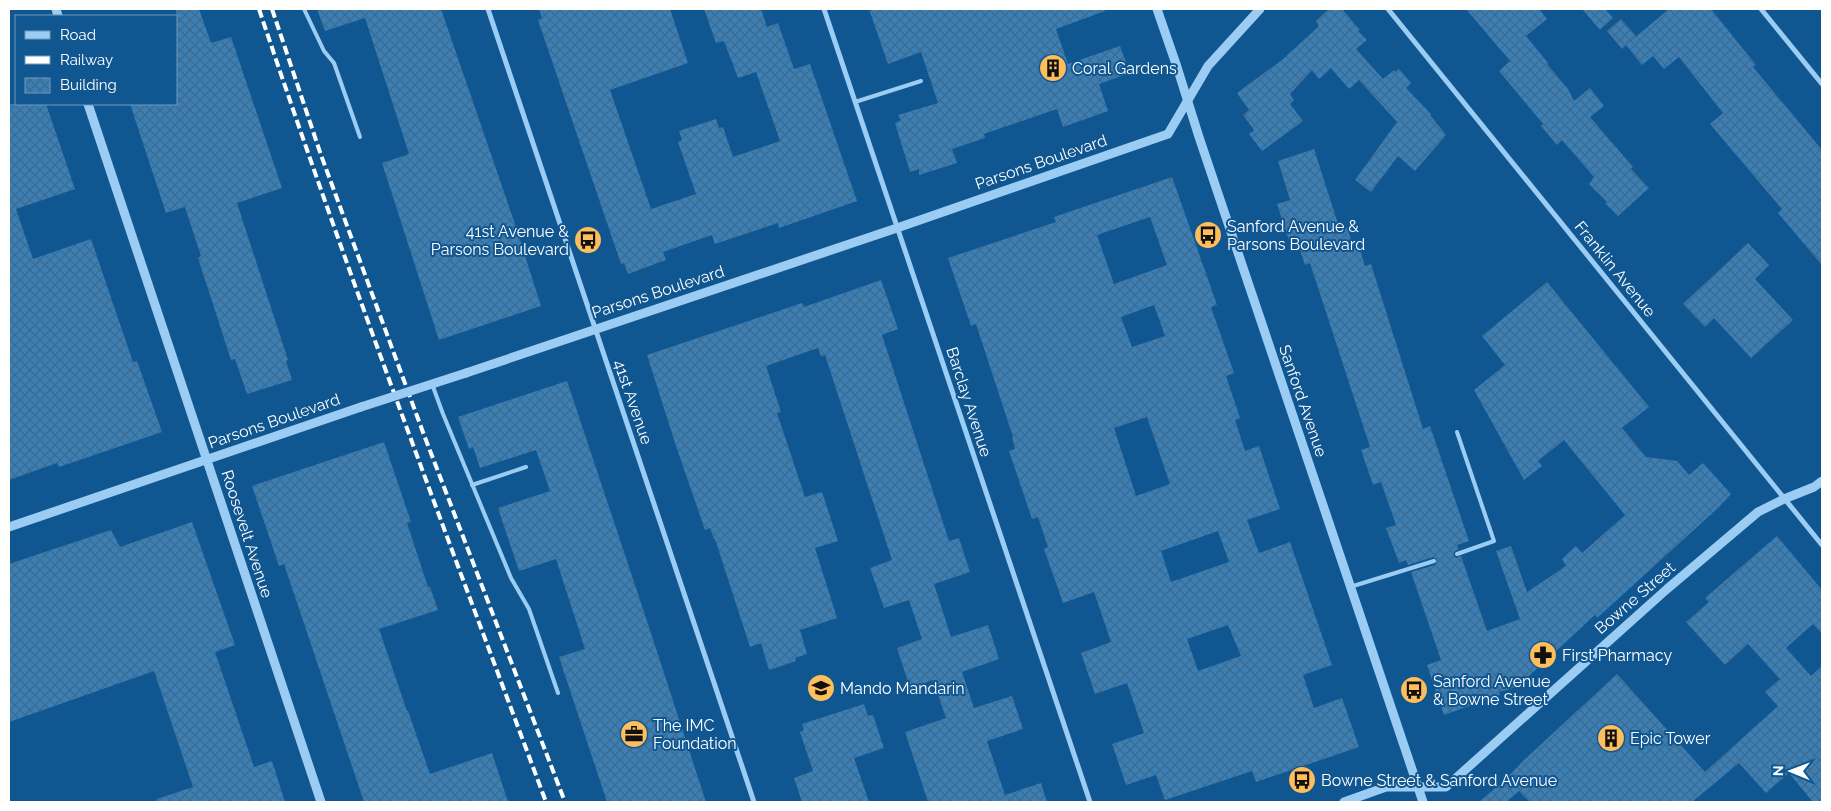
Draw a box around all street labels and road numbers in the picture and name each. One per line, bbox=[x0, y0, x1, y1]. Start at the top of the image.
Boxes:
street label: Parsons Boulevard bbox=[973, 131, 1109, 193]
street label: Franklin Avenue bbox=[1571, 217, 1659, 321]
street label: Parsons Boulevard bbox=[589, 262, 727, 322]
street label: Sanford Avenue bbox=[1275, 342, 1331, 460]
street label: Barclay Avenue bbox=[942, 345, 996, 459]
street label: 41st Avenue bbox=[610, 357, 656, 447]
street label: Parsons Boulevard bbox=[206, 390, 342, 452]
street label: Roosevelt Avenue bbox=[217, 468, 277, 600]
street label: Bowne Street bbox=[1591, 558, 1679, 638]

